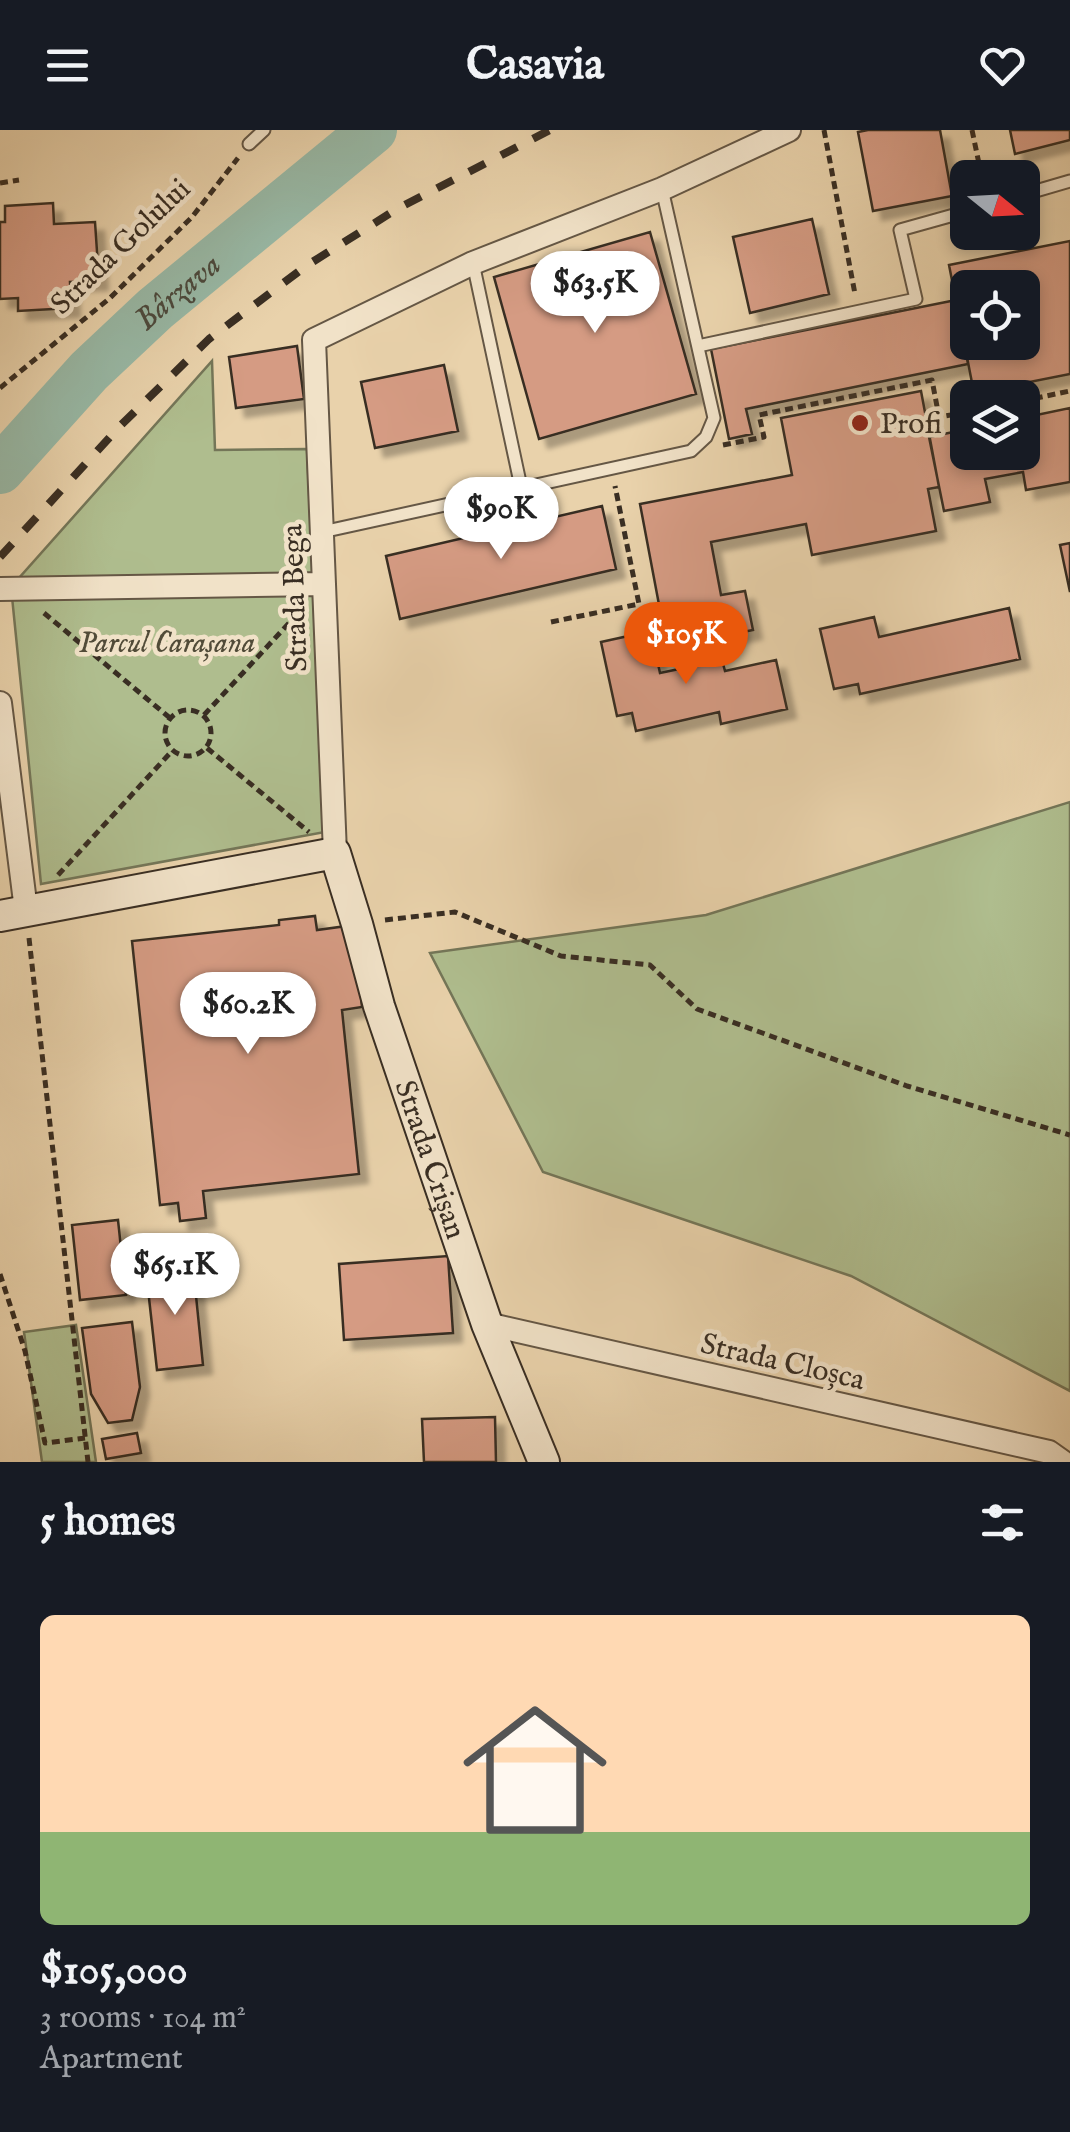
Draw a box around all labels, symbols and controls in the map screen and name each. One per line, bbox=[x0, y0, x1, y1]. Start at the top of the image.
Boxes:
text: Casavia bbox=[466, 37, 604, 94]
icon: menu bbox=[40, 38, 95, 93]
icon: heart bbox=[975, 38, 1030, 93]
north arrow bbox=[950, 160, 1040, 250]
map controls bbox=[950, 160, 1040, 470]
street label: Strada Golului bbox=[43, 171, 199, 324]
water label: Bârzava bbox=[127, 245, 230, 341]
pin: $63.5K bbox=[514, 251, 676, 336]
text: $63.5K bbox=[553, 263, 637, 304]
button: locate bbox=[950, 270, 1040, 360]
button: layers bbox=[950, 380, 1040, 470]
place label: Profi bbox=[880, 406, 942, 444]
marker: Profi bbox=[849, 412, 871, 434]
pin: $90K bbox=[442, 477, 560, 562]
text: $90K bbox=[466, 489, 536, 530]
street label: Strada Bega bbox=[274, 523, 318, 673]
pin: $105K bbox=[616, 602, 756, 687]
text: $105K bbox=[646, 614, 726, 655]
park label: Parcul Carașana bbox=[79, 625, 255, 663]
pin: $60.2K bbox=[167, 972, 329, 1057]
text: $60.2K bbox=[202, 984, 294, 1025]
street label: Strada Crișan bbox=[385, 1076, 474, 1244]
pin: $65.1K bbox=[94, 1233, 256, 1318]
text: $65.1K bbox=[133, 1245, 217, 1286]
street label: Strada Cloșca bbox=[697, 1326, 868, 1400]
icon: filters bbox=[975, 1495, 1030, 1550]
text: 5 homes bbox=[40, 1496, 176, 1549]
icon: home bbox=[445, 1680, 625, 1860]
text: $105,000 bbox=[40, 1945, 188, 1998]
text: 3 rooms · 104 m² bbox=[40, 1998, 246, 2039]
text: Apartment bbox=[40, 2039, 183, 2080]

